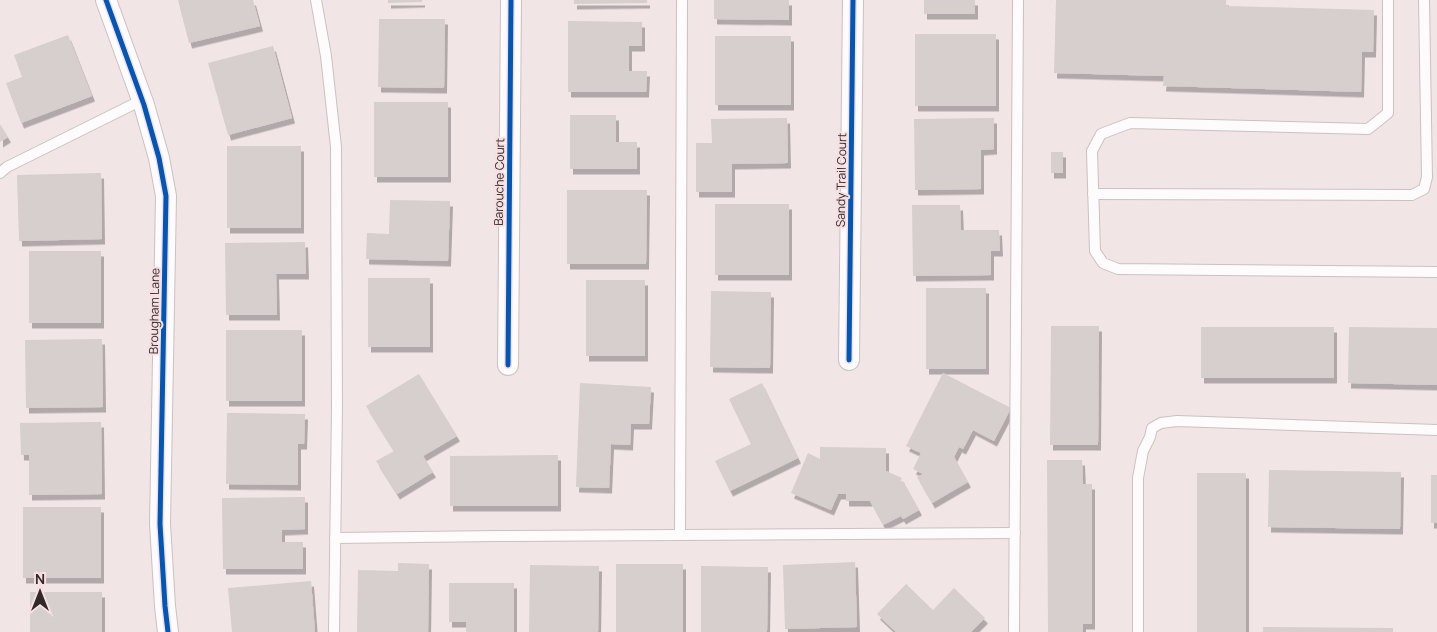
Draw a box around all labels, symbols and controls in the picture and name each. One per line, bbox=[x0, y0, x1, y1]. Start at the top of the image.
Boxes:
street label: Sandy Trail Court bbox=[832, 133, 850, 227]
street label: Barouche Court bbox=[490, 138, 508, 226]
street label: Brougham Lane bbox=[145, 268, 163, 354]
north arrow bbox=[15, 567, 65, 617]
text: N bbox=[35, 569, 45, 588]

